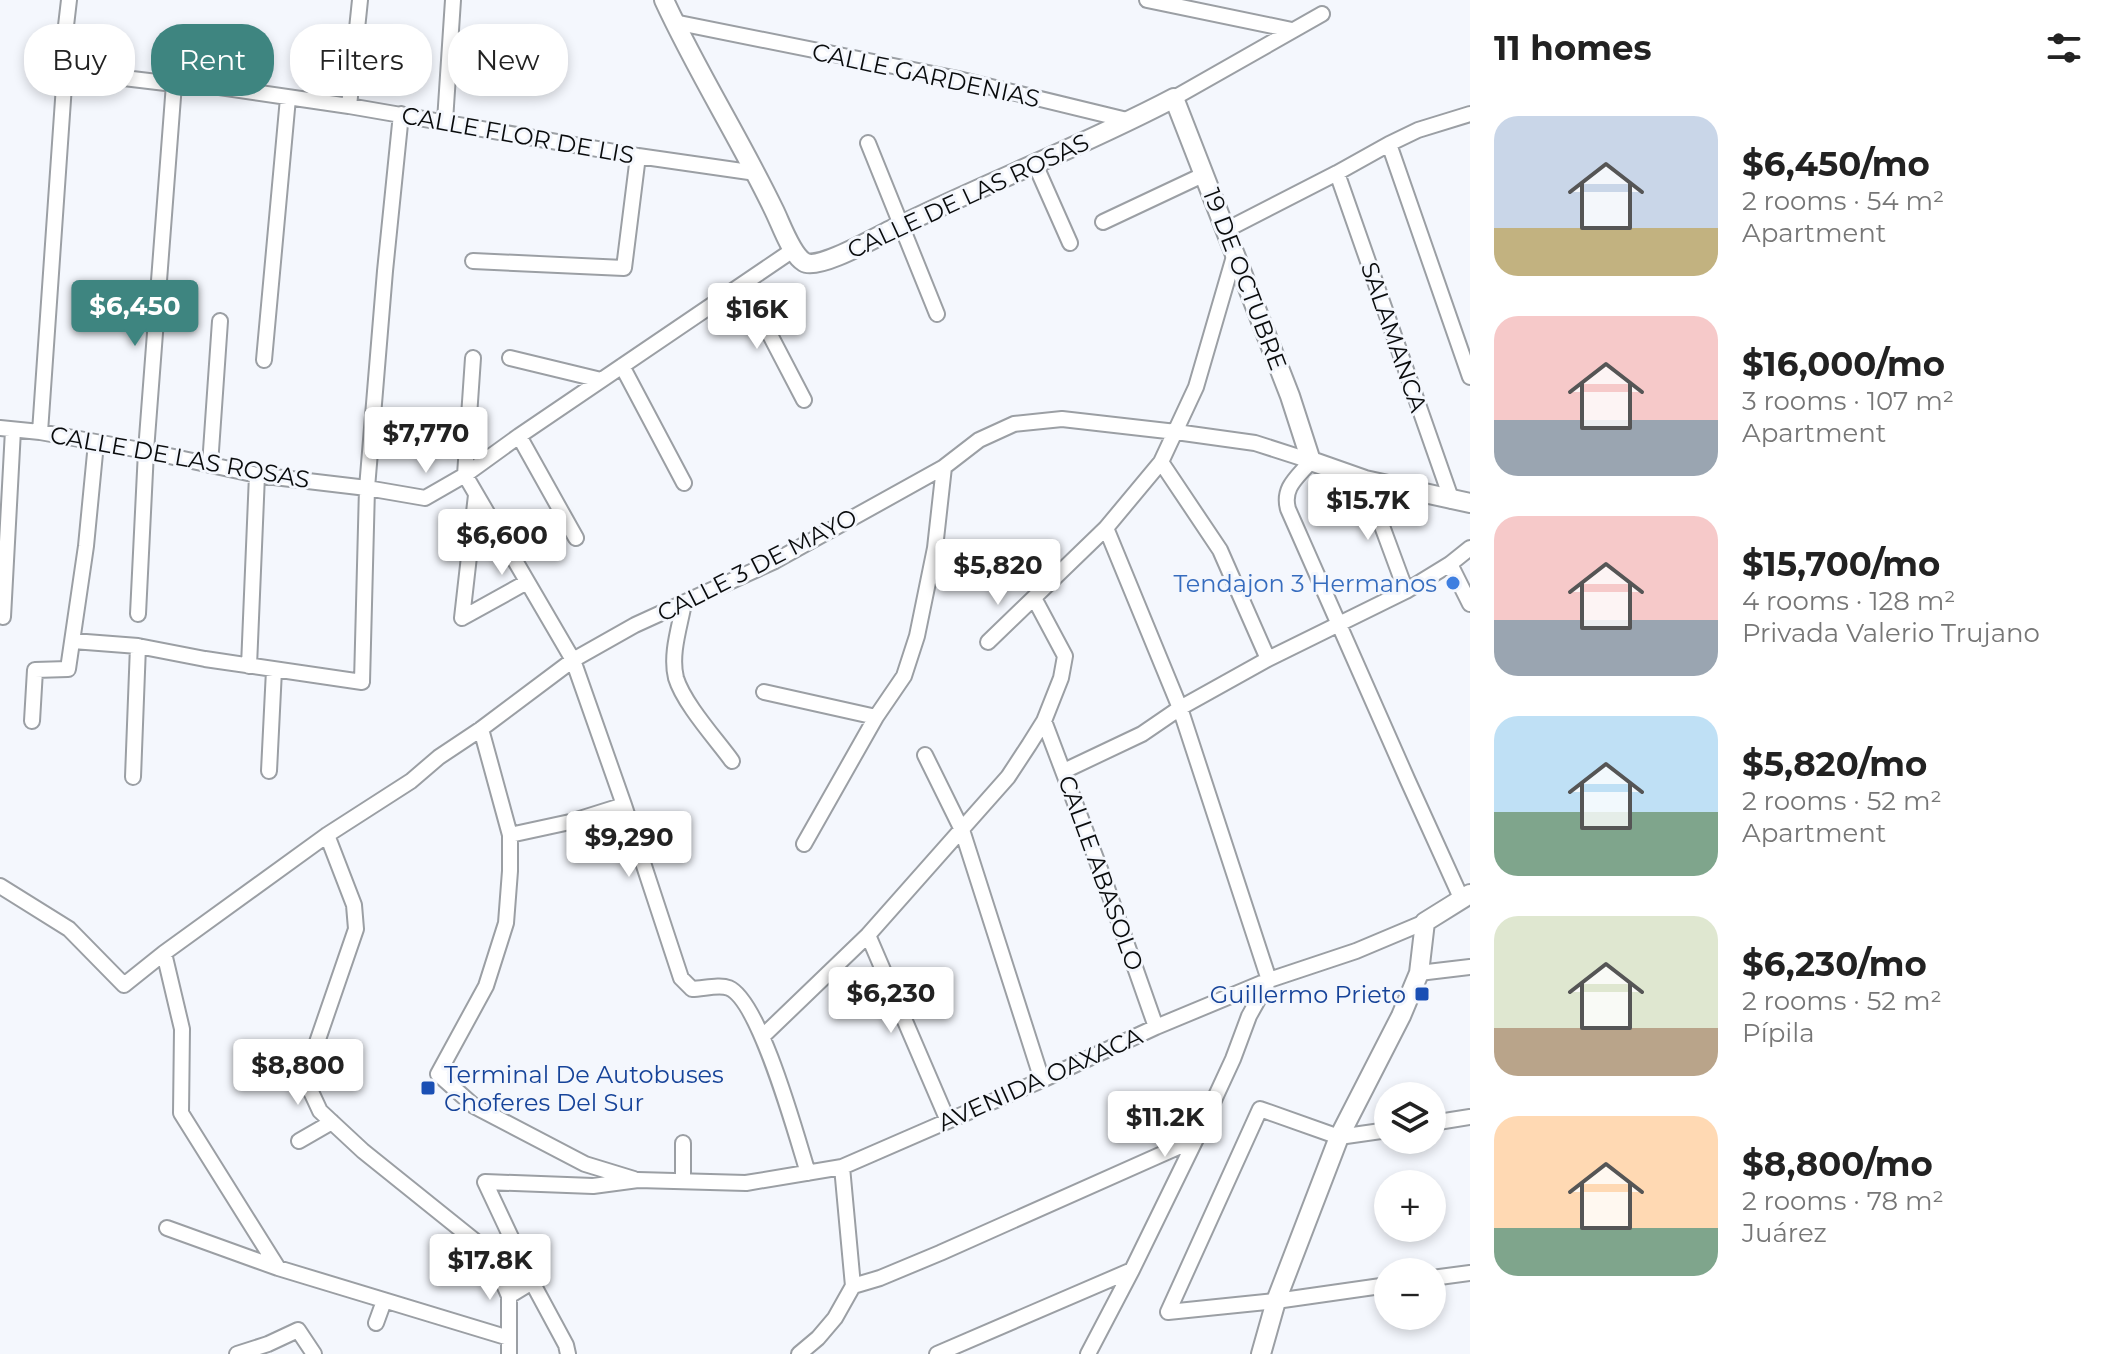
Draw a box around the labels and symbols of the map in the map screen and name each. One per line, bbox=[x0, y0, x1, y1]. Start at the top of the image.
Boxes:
street label: CALLE GARDENIAS bbox=[809, 37, 1043, 113]
street label: CALLE FLOR DE LIS bbox=[400, 100, 636, 170]
street label: CALLE DE LAS ROSAS bbox=[843, 127, 1093, 265]
street label: 19 DE OCTUBRE bbox=[1197, 184, 1293, 374]
street label: SALAMANCA bbox=[1355, 258, 1433, 417]
pin: $6,450 bbox=[70, 280, 200, 348]
pin: $16K bbox=[710, 283, 804, 351]
pin: $7,770 bbox=[361, 407, 491, 475]
street label: CALLE DE LAS ROSAS bbox=[48, 420, 312, 494]
pin: $15.7K bbox=[1303, 474, 1433, 542]
street label: CALLE 3 DE MAYO bbox=[652, 502, 862, 628]
pin: $6,600 bbox=[437, 509, 567, 577]
pin: $5,820 bbox=[933, 539, 1063, 607]
place label: Tendajon 3 Hermanos bbox=[1173, 569, 1437, 598]
marker: Tendajon 3 Hermanos bbox=[1444, 574, 1462, 592]
street label: CALLE ABASOLO bbox=[1052, 771, 1150, 975]
pin: $9,290 bbox=[564, 811, 694, 879]
pin: $6,230 bbox=[826, 967, 956, 1035]
place label: Guillermo Prieto bbox=[1210, 980, 1406, 1009]
marker: Guillermo Prieto bbox=[1413, 985, 1431, 1003]
street label: AVENIDA OAXACA bbox=[933, 1021, 1147, 1137]
pin: $8,800 bbox=[233, 1039, 363, 1107]
place label: Terminal De Autobuses Choferes Del Sur bbox=[444, 1060, 724, 1117]
marker: Terminal De Autobuses Choferes Del Sur bbox=[419, 1079, 437, 1097]
pin: $11.2K bbox=[1100, 1091, 1230, 1159]
pin: $17.8K bbox=[425, 1234, 555, 1302]

